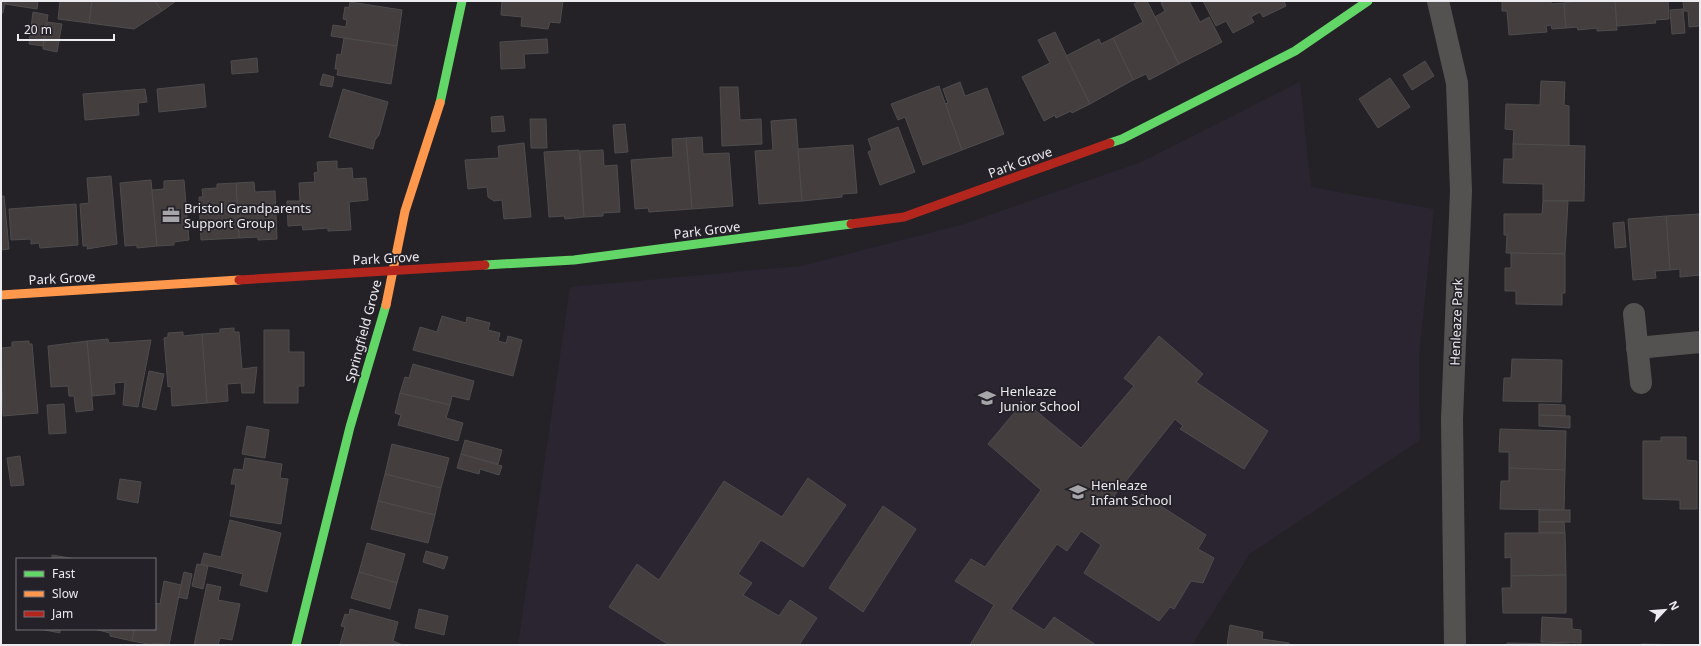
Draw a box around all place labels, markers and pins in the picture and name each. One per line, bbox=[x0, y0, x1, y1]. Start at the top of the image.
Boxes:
place label: Bristol Grandparents Support Group bbox=[184, 199, 311, 232]
office icon: Bristol Grandparents Support Group bbox=[161, 205, 181, 225]
place label: Henleaze Junior School bbox=[998, 382, 1080, 415]
school or university icon: Henleaze Junior School bbox=[977, 388, 997, 408]
place label: Henleaze Infant School bbox=[1091, 476, 1172, 509]
school or university icon: Henleaze Infant School bbox=[1068, 482, 1088, 502]

